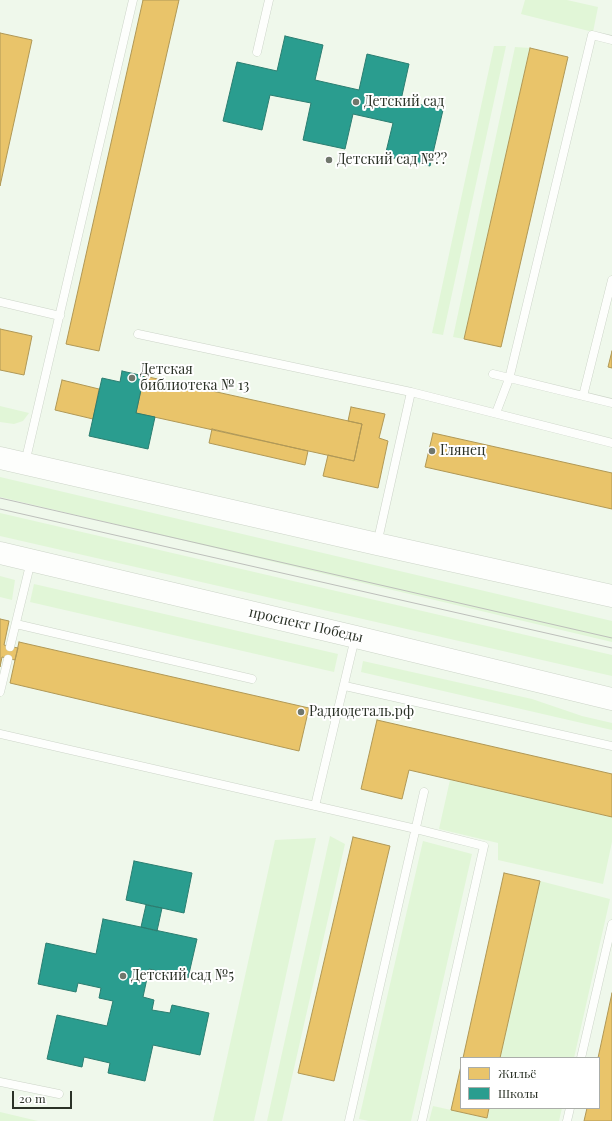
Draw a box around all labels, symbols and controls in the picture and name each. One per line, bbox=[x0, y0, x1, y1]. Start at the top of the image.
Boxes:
place label: Детский сад bbox=[364, 94, 444, 110]
marker: Детский сад bbox=[351, 97, 361, 107]
place label: Детский сад №?? bbox=[337, 152, 447, 168]
marker: Детский сад №?? bbox=[324, 155, 334, 165]
place label: Детская библиотека № 13 bbox=[140, 362, 249, 394]
marker: Детская библиотека № 13 bbox=[127, 373, 137, 383]
place label: Глянец bbox=[440, 443, 486, 459]
marker: Глянец bbox=[427, 446, 437, 456]
street label: проспект Победы bbox=[247, 604, 365, 646]
place label: Радиодеталь.рф bbox=[309, 704, 414, 720]
marker: Радиодеталь.рф bbox=[296, 707, 306, 717]
place label: Детский сад №5 bbox=[131, 968, 234, 984]
marker: Детский сад №5 bbox=[118, 971, 128, 981]
legend bbox=[460, 1057, 600, 1109]
text: Жильё bbox=[498, 1065, 536, 1081]
scale bar bbox=[14, 1083, 74, 1109]
text: Школы bbox=[498, 1085, 538, 1101]
text: 20 m bbox=[19, 1090, 46, 1106]

